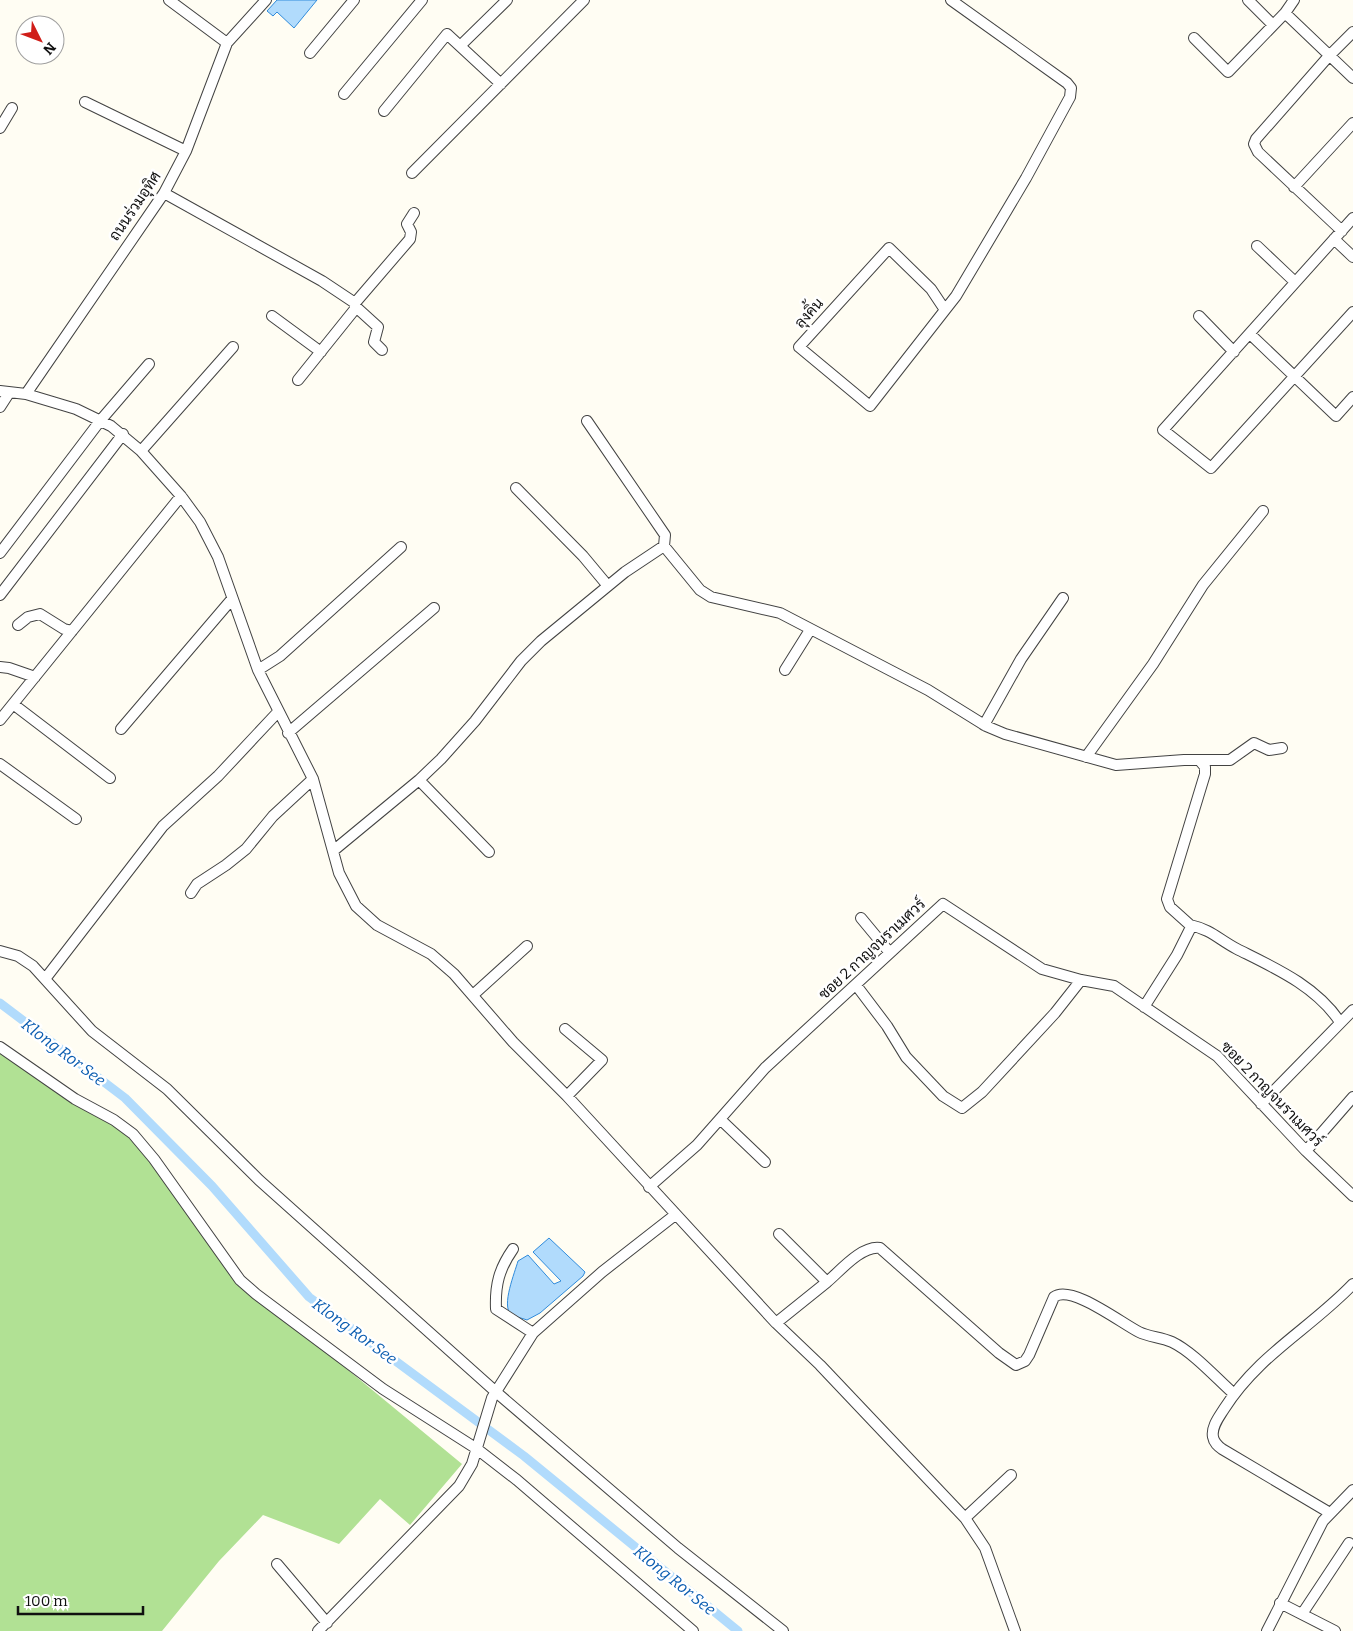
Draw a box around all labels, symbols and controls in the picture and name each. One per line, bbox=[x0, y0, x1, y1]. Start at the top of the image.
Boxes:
north arrow bbox=[15, 15, 65, 65]
text: N bbox=[39, 39, 59, 58]
street label: ถนนร่วมอุทิศ bbox=[104, 167, 166, 245]
street label: ลุงคิ้น bbox=[787, 291, 829, 333]
street label: ซอย 2 กาญจนราเมศวร์ bbox=[814, 894, 929, 1003]
water label: Klong Ror See bbox=[18, 1015, 109, 1090]
street label: ซอย 2 กาญจนราเมศวร์ bbox=[1217, 1037, 1328, 1150]
water label: Klong Ror See bbox=[309, 1294, 401, 1368]
water label: Klong Ror See bbox=[630, 1542, 719, 1619]
scale bar bbox=[18, 1584, 142, 1616]
text: 100 m bbox=[25, 1592, 68, 1610]

